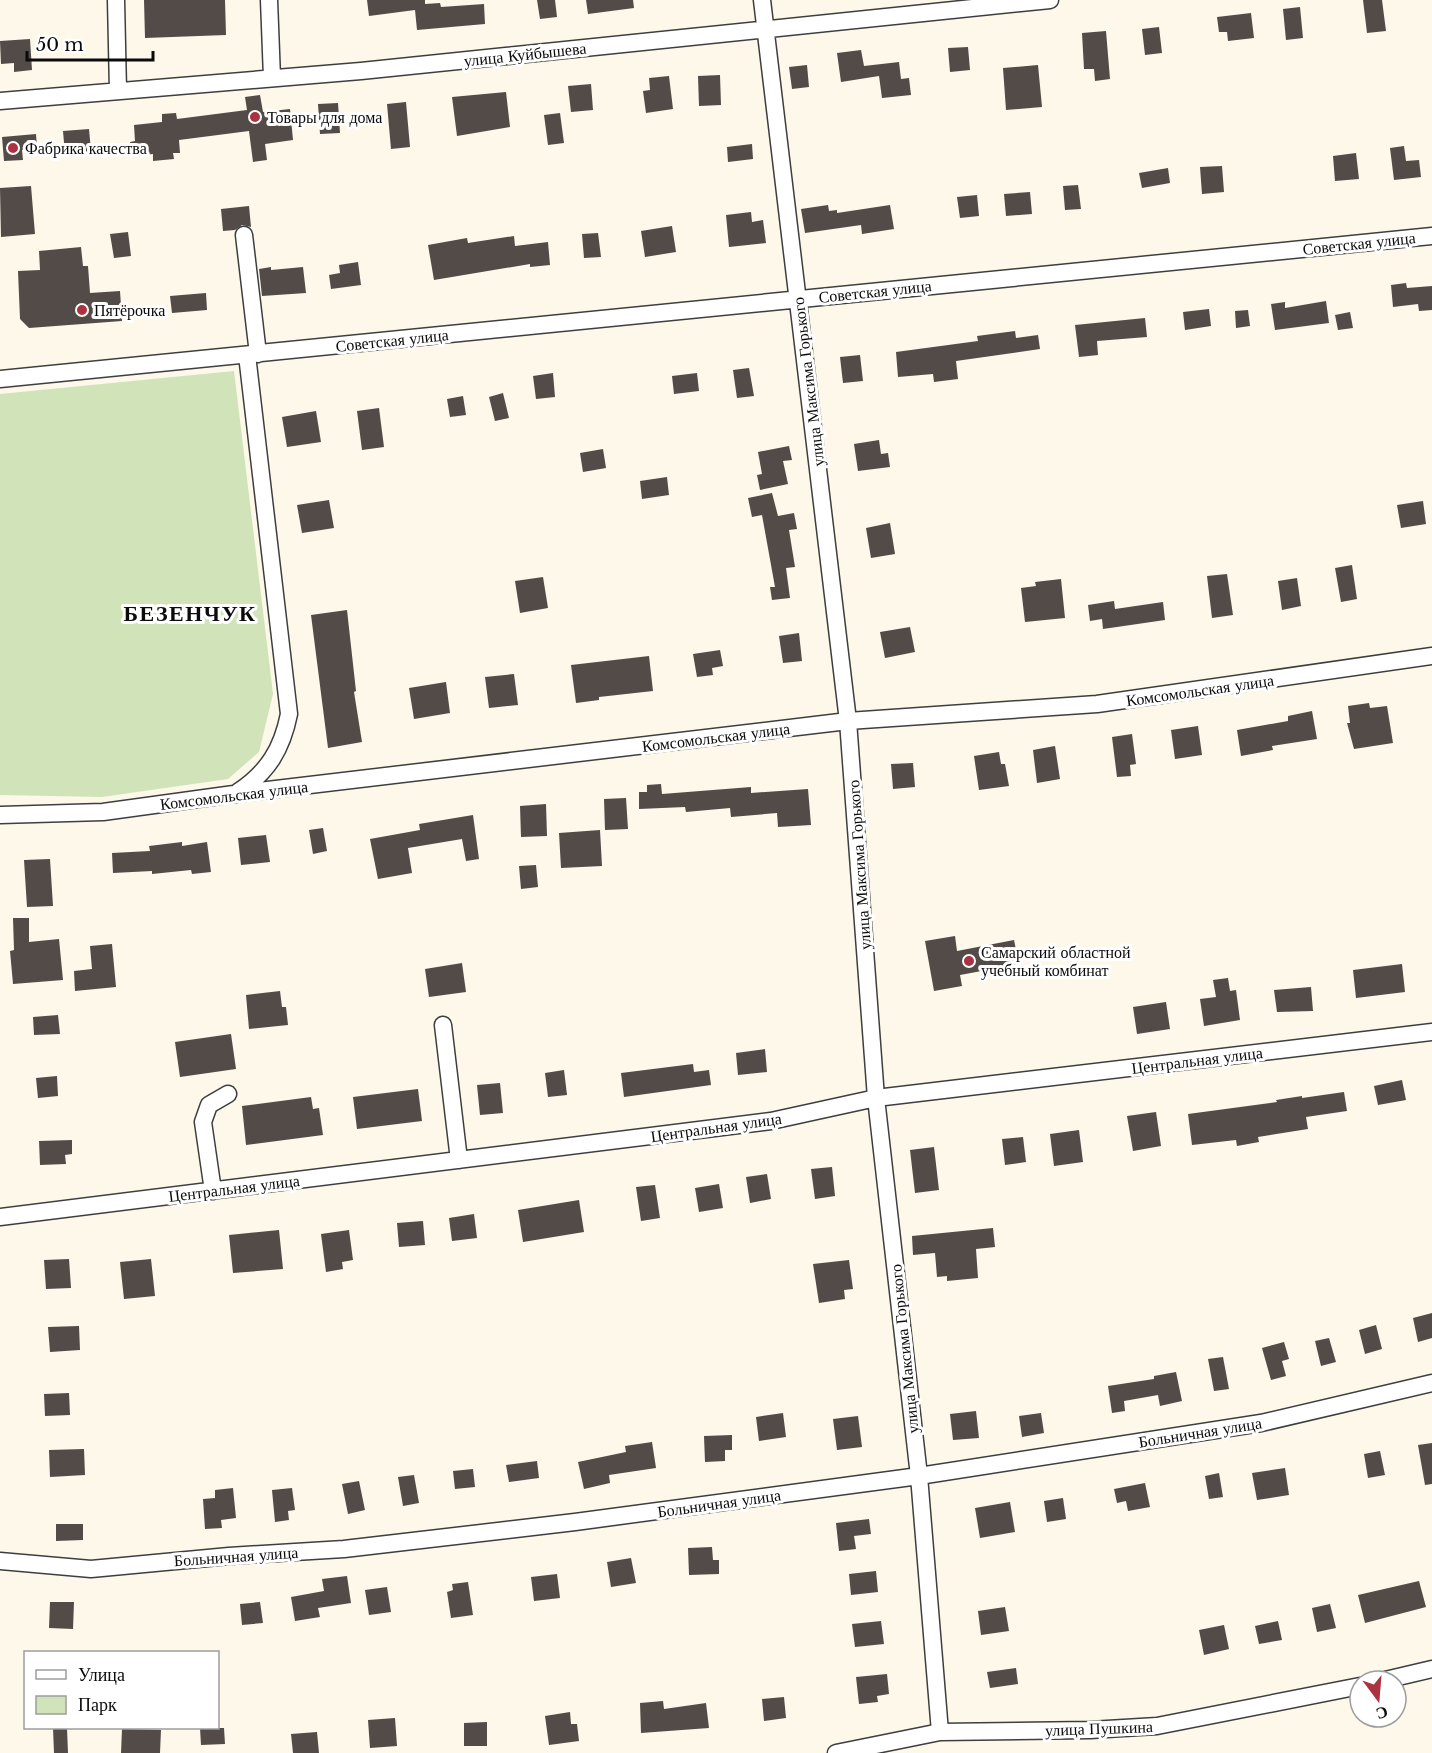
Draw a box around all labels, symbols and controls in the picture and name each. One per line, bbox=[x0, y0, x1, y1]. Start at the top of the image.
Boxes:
scale bar bbox=[27, 24, 153, 62]
text: 50 m bbox=[36, 34, 84, 56]
street label: улица Куйбышева bbox=[463, 38, 587, 70]
place label: Товары для дома bbox=[267, 107, 382, 127]
marker: Товары для дома bbox=[248, 110, 262, 124]
place label: Фабрика качества bbox=[25, 138, 147, 158]
marker: Фабрика качества bbox=[6, 141, 20, 155]
street label: Советская улица bbox=[1301, 227, 1417, 259]
street label: Советская улица bbox=[817, 275, 933, 307]
street label: улица Максима Горького bbox=[788, 296, 828, 468]
place label: Пятёрочка bbox=[94, 300, 165, 320]
marker: Пятёрочка bbox=[75, 303, 89, 317]
street label: Советская улица bbox=[334, 324, 450, 356]
district label: БЕЗЕНЧУК bbox=[123, 600, 257, 627]
street label: Комсомольская улица bbox=[1125, 670, 1275, 710]
street label: Комсомольская улица bbox=[641, 718, 791, 756]
street label: Комсомольская улица bbox=[159, 776, 309, 814]
street label: улица Максима Горького bbox=[843, 779, 875, 951]
place label: Самарский областной учебный комбинат bbox=[981, 942, 1131, 980]
marker: Самарский областной учебный комбинат bbox=[962, 954, 976, 968]
street label: Центральная улица bbox=[1130, 1042, 1264, 1078]
street label: Центральная улица bbox=[649, 1108, 783, 1146]
street label: Центральная улица bbox=[167, 1170, 301, 1206]
street label: улица Максима Горького bbox=[885, 1263, 923, 1435]
street label: Больничная улица bbox=[1137, 1412, 1263, 1452]
street label: Больничная улица bbox=[656, 1484, 782, 1522]
street label: Больничная улица bbox=[173, 1542, 299, 1570]
legend bbox=[24, 1651, 219, 1729]
text: Улица bbox=[78, 1664, 125, 1686]
north arrow bbox=[1348, 1669, 1408, 1729]
text: Парк bbox=[78, 1694, 117, 1716]
text: С bbox=[1374, 1702, 1390, 1725]
street label: улица Пушкина bbox=[1045, 1716, 1153, 1740]

